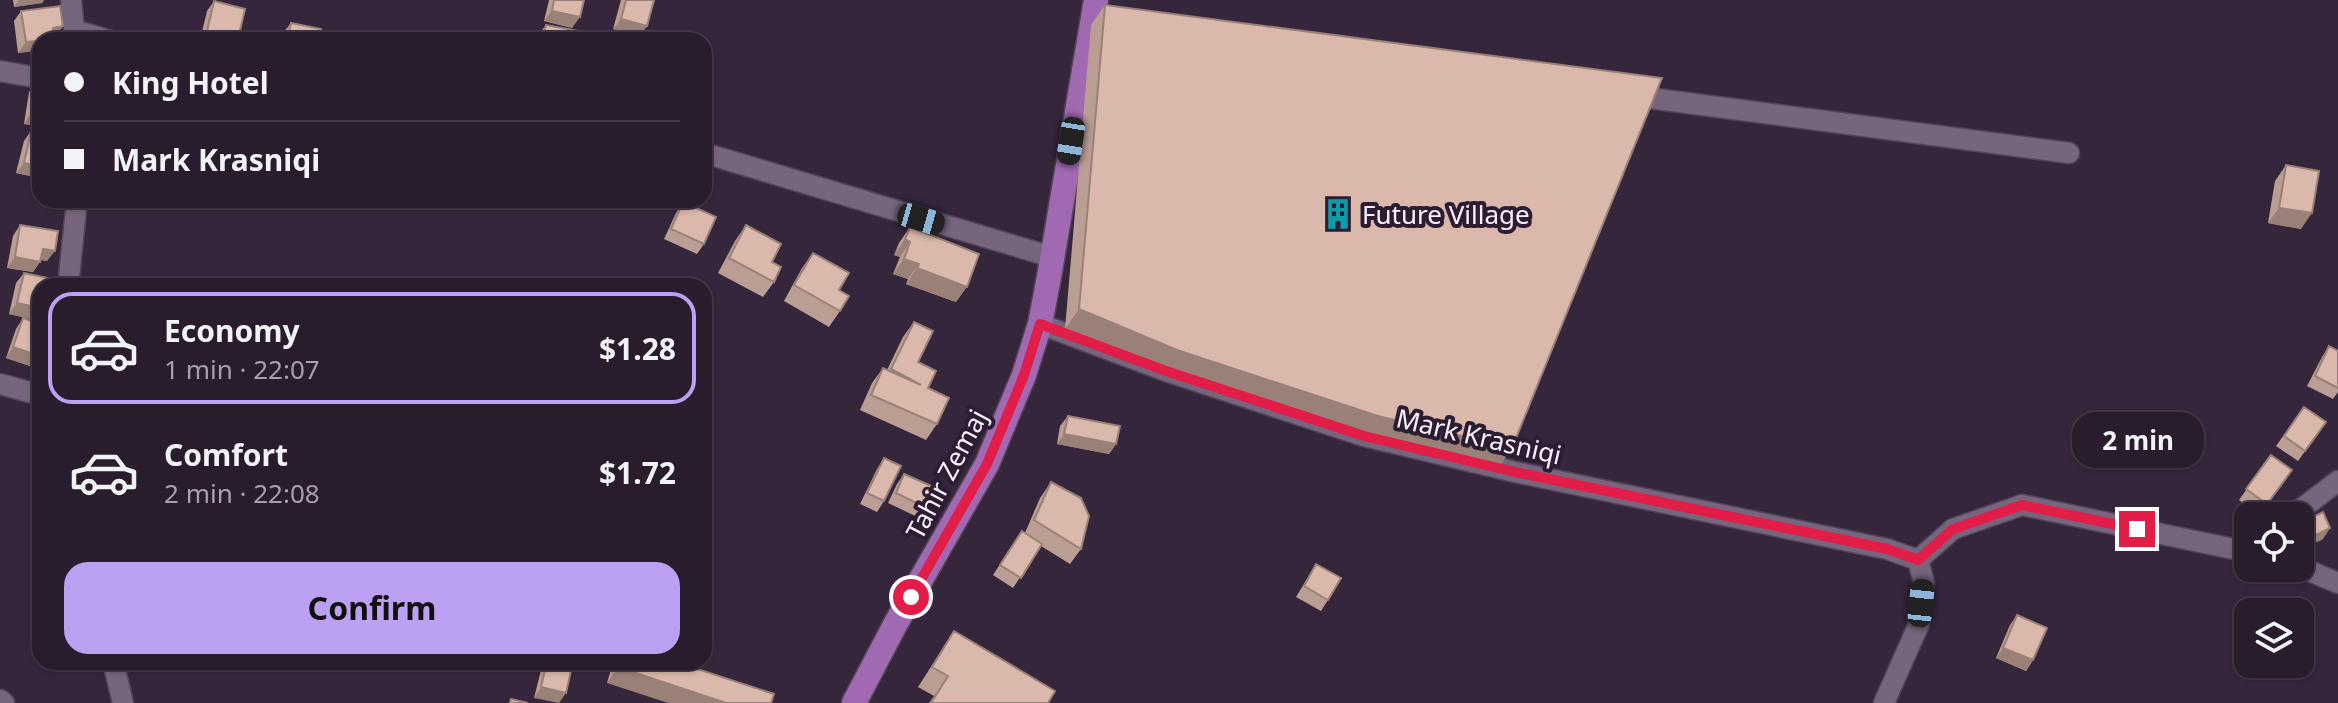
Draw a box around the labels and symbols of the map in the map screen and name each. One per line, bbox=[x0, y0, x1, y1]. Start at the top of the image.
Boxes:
car bbox=[1055, 115, 1087, 167]
place label: Future Village bbox=[1362, 196, 1530, 232]
building icon: Future Village bbox=[1321, 197, 1355, 231]
car bbox=[895, 201, 947, 237]
street label: Mark Krasniqi bbox=[1393, 400, 1565, 472]
street label: Tahir Zemaj bbox=[897, 403, 995, 545]
callout: 2 min bbox=[2071, 413, 2203, 469]
route end bbox=[2119, 511, 2155, 547]
car bbox=[1907, 578, 1935, 628]
route start bbox=[893, 579, 929, 615]

